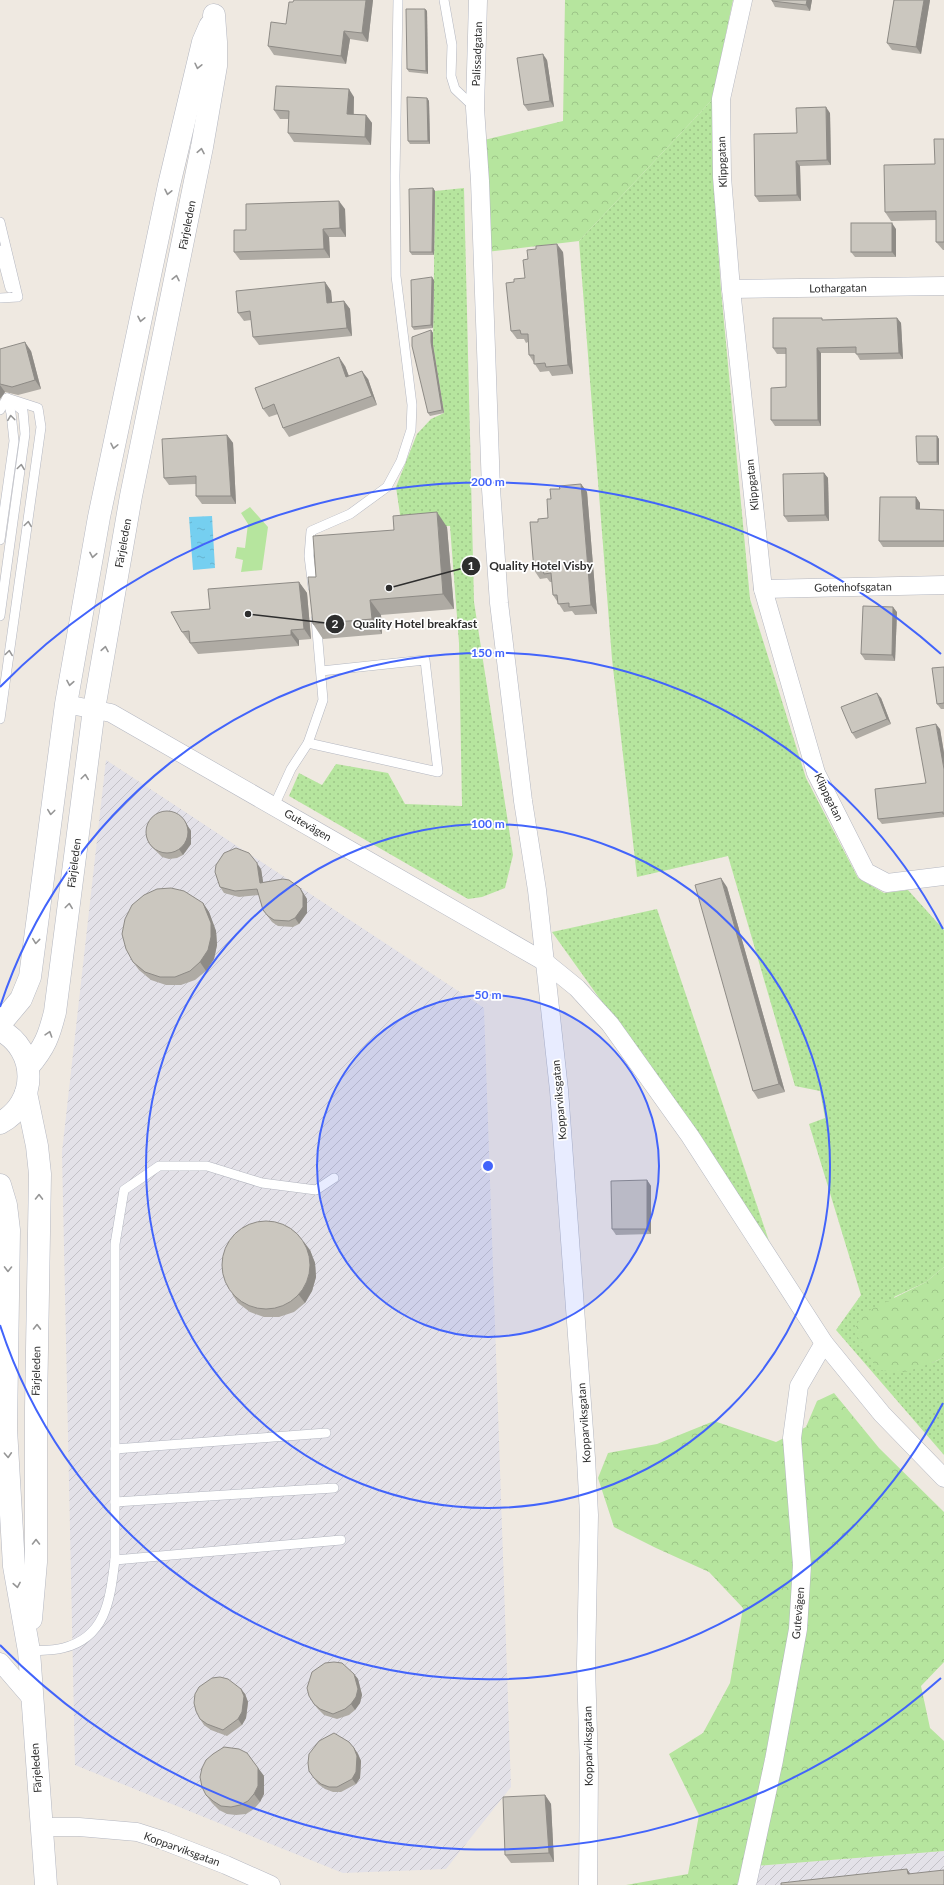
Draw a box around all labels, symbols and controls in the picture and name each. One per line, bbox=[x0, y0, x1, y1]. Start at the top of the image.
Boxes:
street label: Palissadgatan bbox=[469, 21, 484, 87]
one-way arrow bbox=[195, 62, 203, 69]
street label: Klippgatan bbox=[714, 136, 729, 188]
one-way arrow bbox=[197, 148, 205, 155]
one-way arrow bbox=[164, 189, 172, 195]
street label: Färjeleden bbox=[175, 199, 198, 251]
one-way arrow bbox=[172, 275, 180, 281]
street label: Lothargatan bbox=[809, 280, 867, 295]
one-way arrow bbox=[137, 316, 146, 322]
one-way arrow bbox=[7, 415, 16, 421]
one-way arrow bbox=[111, 443, 119, 450]
street label: Klippgatan bbox=[742, 459, 761, 511]
one-way arrow bbox=[16, 463, 25, 470]
text: 200 m bbox=[471, 474, 505, 489]
street label: Färjeleden bbox=[112, 517, 133, 569]
one-way arrow bbox=[23, 521, 32, 527]
one-way arrow bbox=[89, 552, 97, 559]
callout: Quality Hotel Visby bbox=[461, 554, 601, 578]
text: 1 bbox=[468, 558, 475, 573]
text: Quality Hotel Visby bbox=[489, 558, 593, 573]
street label: Gotenhofsgatan bbox=[814, 579, 892, 594]
callout: Quality Hotel breakfast bbox=[325, 612, 486, 636]
text: 2 bbox=[332, 616, 339, 631]
text: Quality Hotel breakfast bbox=[353, 616, 478, 631]
one-way arrow bbox=[100, 645, 109, 652]
text: 150 m bbox=[471, 645, 505, 660]
one-way arrow bbox=[4, 650, 13, 656]
one-way arrow bbox=[66, 680, 75, 687]
street label: Klippgatan bbox=[812, 771, 847, 823]
one-way arrow bbox=[81, 774, 90, 780]
street label: Gutevägen bbox=[282, 806, 334, 843]
one-way arrow bbox=[47, 809, 56, 815]
text: 100 m bbox=[471, 816, 505, 831]
street label: Färjeleden bbox=[64, 837, 83, 888]
one-way arrow bbox=[64, 903, 73, 909]
one-way arrow bbox=[32, 938, 41, 944]
text: 50 m bbox=[475, 987, 501, 1002]
one-way arrow bbox=[44, 1031, 53, 1038]
street label: Kopparviksgatan bbox=[549, 1060, 568, 1141]
centre of rings bbox=[481, 1159, 495, 1173]
one-way arrow bbox=[35, 1194, 43, 1200]
one-way arrow bbox=[4, 1266, 12, 1272]
one-way arrow bbox=[33, 1324, 41, 1330]
street label: Färjeleden bbox=[29, 1346, 42, 1396]
street label: Kopparviksgatan bbox=[574, 1383, 593, 1463]
one-way arrow bbox=[3, 1452, 12, 1458]
one-way arrow bbox=[32, 1539, 40, 1545]
one-way arrow bbox=[13, 1582, 21, 1588]
street label: Gutevägen bbox=[789, 1586, 806, 1640]
street label: Kopparviksgatan bbox=[580, 1706, 595, 1786]
street label: Färjeleden bbox=[27, 1743, 44, 1793]
street label: Kopparviksgatan bbox=[142, 1829, 222, 1868]

